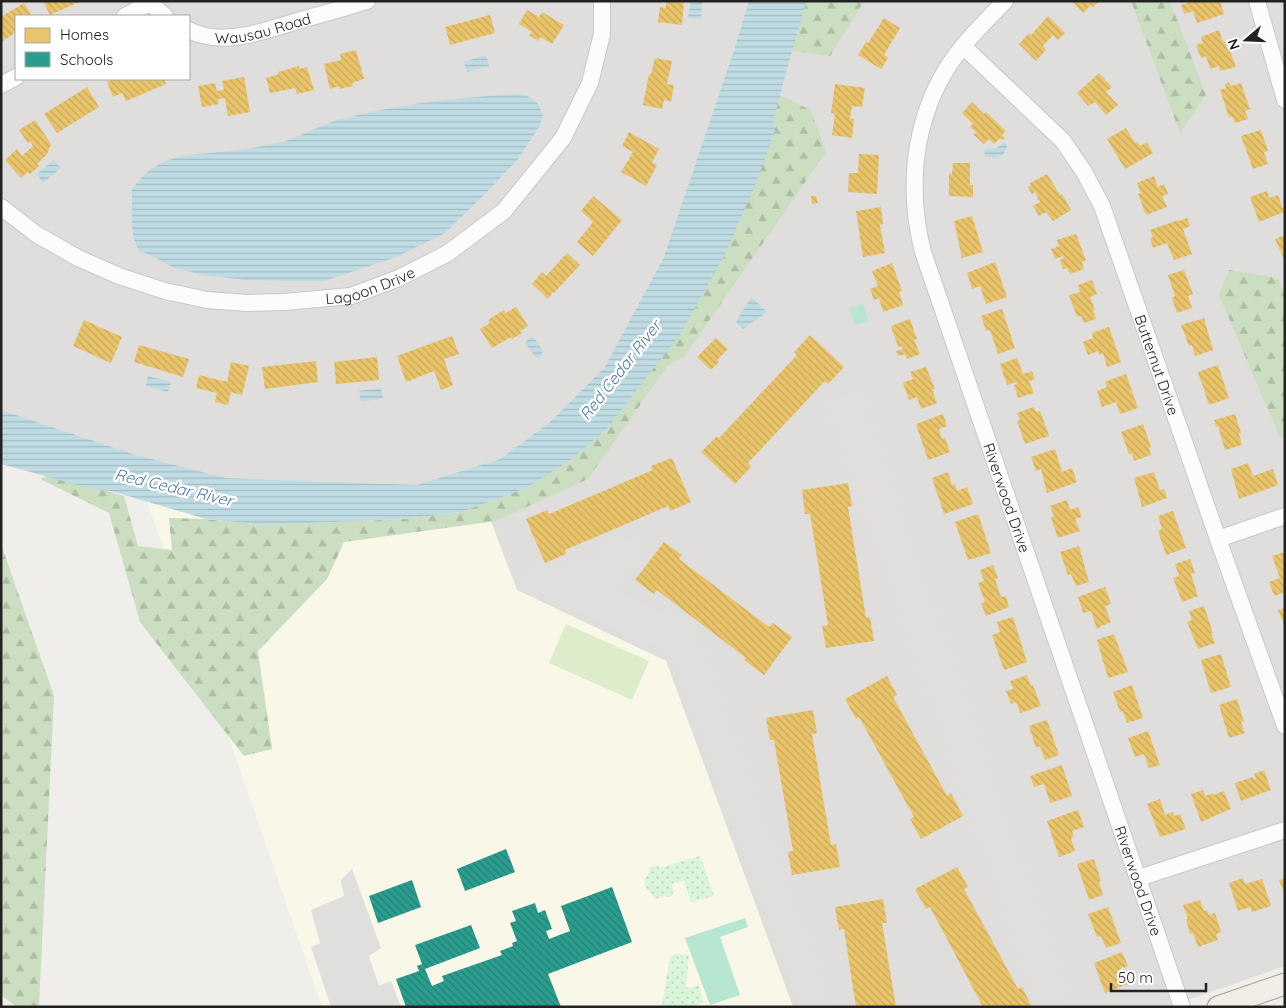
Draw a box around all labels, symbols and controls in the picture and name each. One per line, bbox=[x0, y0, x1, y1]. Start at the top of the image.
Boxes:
street label: Wausau Road bbox=[215, 8, 313, 47]
legend bbox=[15, 15, 190, 80]
north arrow bbox=[1221, 15, 1271, 65]
text: Homes bbox=[60, 25, 109, 44]
text: N bbox=[1224, 36, 1244, 52]
text: Schools bbox=[60, 50, 113, 69]
street label: Lagoon Drive bbox=[325, 262, 418, 308]
street label: Butternut Drive bbox=[1131, 312, 1184, 418]
water label: Red Cedar River bbox=[575, 315, 666, 424]
street label: Riverwood Drive bbox=[980, 440, 1035, 555]
water label: Red Cedar River bbox=[113, 464, 237, 511]
street label: Riverwood Drive bbox=[1111, 823, 1166, 938]
scale bar bbox=[1111, 960, 1206, 992]
text: 50 m bbox=[1118, 968, 1153, 987]

